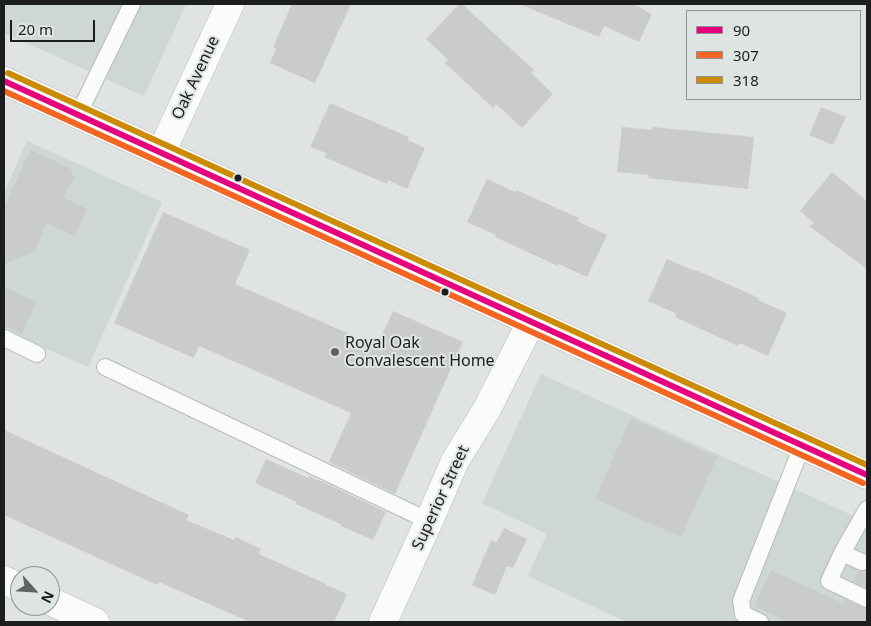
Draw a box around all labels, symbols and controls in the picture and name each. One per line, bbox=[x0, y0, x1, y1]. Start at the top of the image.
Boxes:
scale bar bbox=[12, 10, 98, 42]
legend bbox=[686, 10, 861, 100]
text: 20 m bbox=[18, 19, 53, 39]
text: 90 bbox=[733, 20, 750, 40]
street label: Oak Avenue bbox=[168, 33, 224, 123]
text: 307 bbox=[733, 45, 759, 65]
text: 318 bbox=[733, 70, 759, 90]
unlabelled marker bbox=[233, 173, 243, 183]
unlabelled marker bbox=[440, 287, 450, 297]
place label: Royal Oak Convalescent Home bbox=[345, 333, 495, 371]
marker: Royal Oak Convalescent Home bbox=[329, 346, 341, 358]
street label: Superior Street bbox=[408, 443, 474, 553]
north arrow bbox=[10, 566, 60, 616]
text: N bbox=[37, 588, 59, 607]

